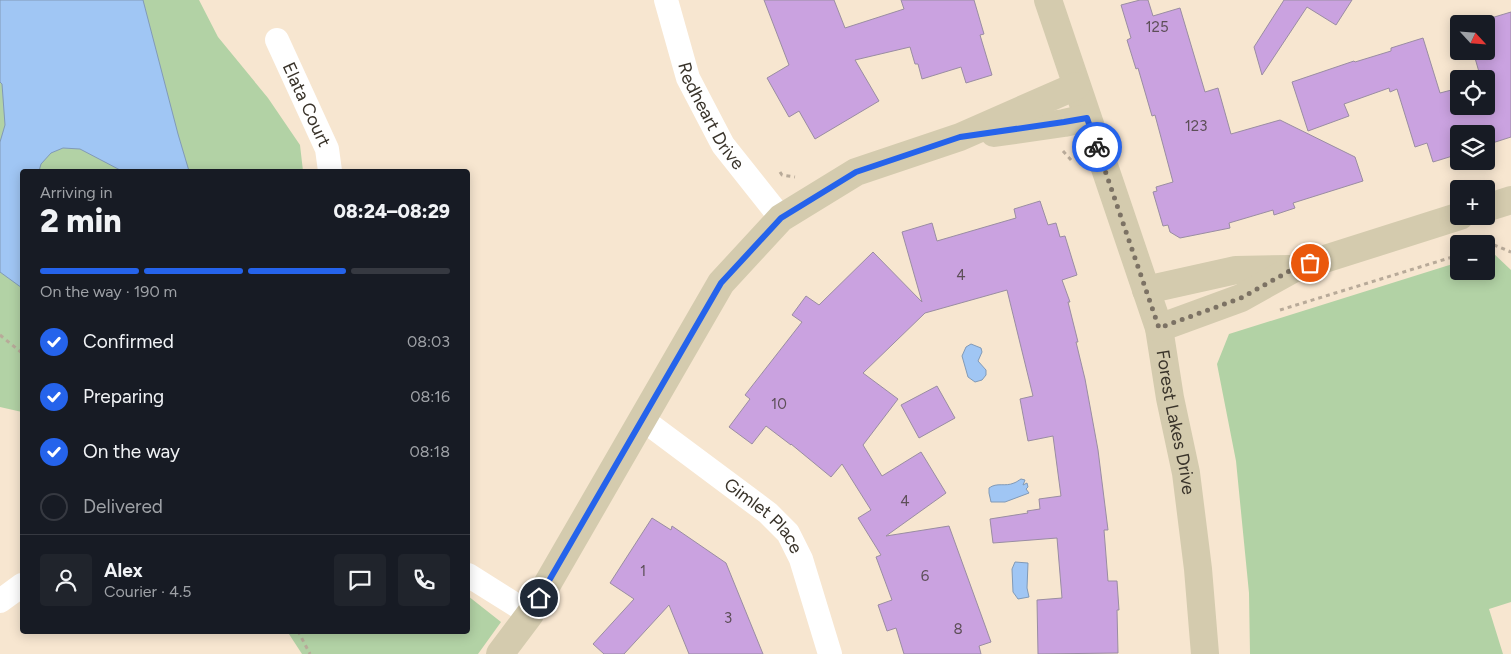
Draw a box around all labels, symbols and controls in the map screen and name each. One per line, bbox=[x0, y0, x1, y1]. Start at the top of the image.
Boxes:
north arrow bbox=[1450, 15, 1495, 60]
map controls bbox=[1450, 15, 1495, 280]
house number: 125 bbox=[1145, 18, 1169, 36]
street label: Elata Court bbox=[278, 59, 336, 150]
street label: Redheart Drive bbox=[673, 60, 749, 174]
button: locate bbox=[1450, 70, 1495, 115]
house number: 123 bbox=[1185, 117, 1207, 135]
courier bbox=[1072, 122, 1122, 172]
button: layers bbox=[1450, 125, 1495, 170]
icon: bike bbox=[1083, 133, 1111, 161]
button: + bbox=[1450, 180, 1495, 225]
text: Arriving in bbox=[40, 183, 112, 202]
text: 08:24–08:29 bbox=[334, 200, 450, 223]
text: 2 min bbox=[40, 202, 122, 240]
button: − bbox=[1450, 235, 1495, 280]
pin bbox=[1289, 242, 1331, 284]
icon: bag bbox=[1296, 249, 1324, 277]
house number: 4 bbox=[956, 266, 966, 284]
text: On the way · 190 m bbox=[40, 282, 177, 301]
icon: check bbox=[40, 328, 68, 356]
text: Confirmed bbox=[83, 330, 174, 353]
text: 08:03 bbox=[407, 332, 450, 351]
street label: Forest Lakes Drive bbox=[1152, 348, 1200, 496]
icon: check bbox=[40, 383, 68, 411]
text: Preparing bbox=[83, 385, 164, 408]
text: 08:16 bbox=[410, 387, 450, 406]
house number: 10 bbox=[771, 395, 787, 413]
icon: check bbox=[40, 438, 68, 466]
text: On the way bbox=[83, 440, 180, 463]
text: 08:18 bbox=[409, 442, 450, 461]
street label: Gimlet Place bbox=[720, 473, 807, 557]
house number: 4 bbox=[900, 492, 910, 510]
text: Delivered bbox=[83, 495, 163, 518]
button: person bbox=[40, 554, 92, 606]
button: chat bbox=[334, 554, 386, 606]
button: phone bbox=[398, 554, 450, 606]
text: Alex bbox=[104, 559, 143, 582]
house number: 1 bbox=[640, 562, 646, 580]
house number: 6 bbox=[921, 567, 930, 585]
pin bbox=[518, 577, 560, 619]
text: Courier · 4.5 bbox=[104, 582, 191, 601]
icon: home bbox=[525, 584, 553, 612]
house number: 3 bbox=[724, 609, 732, 627]
house number: 8 bbox=[953, 620, 963, 638]

